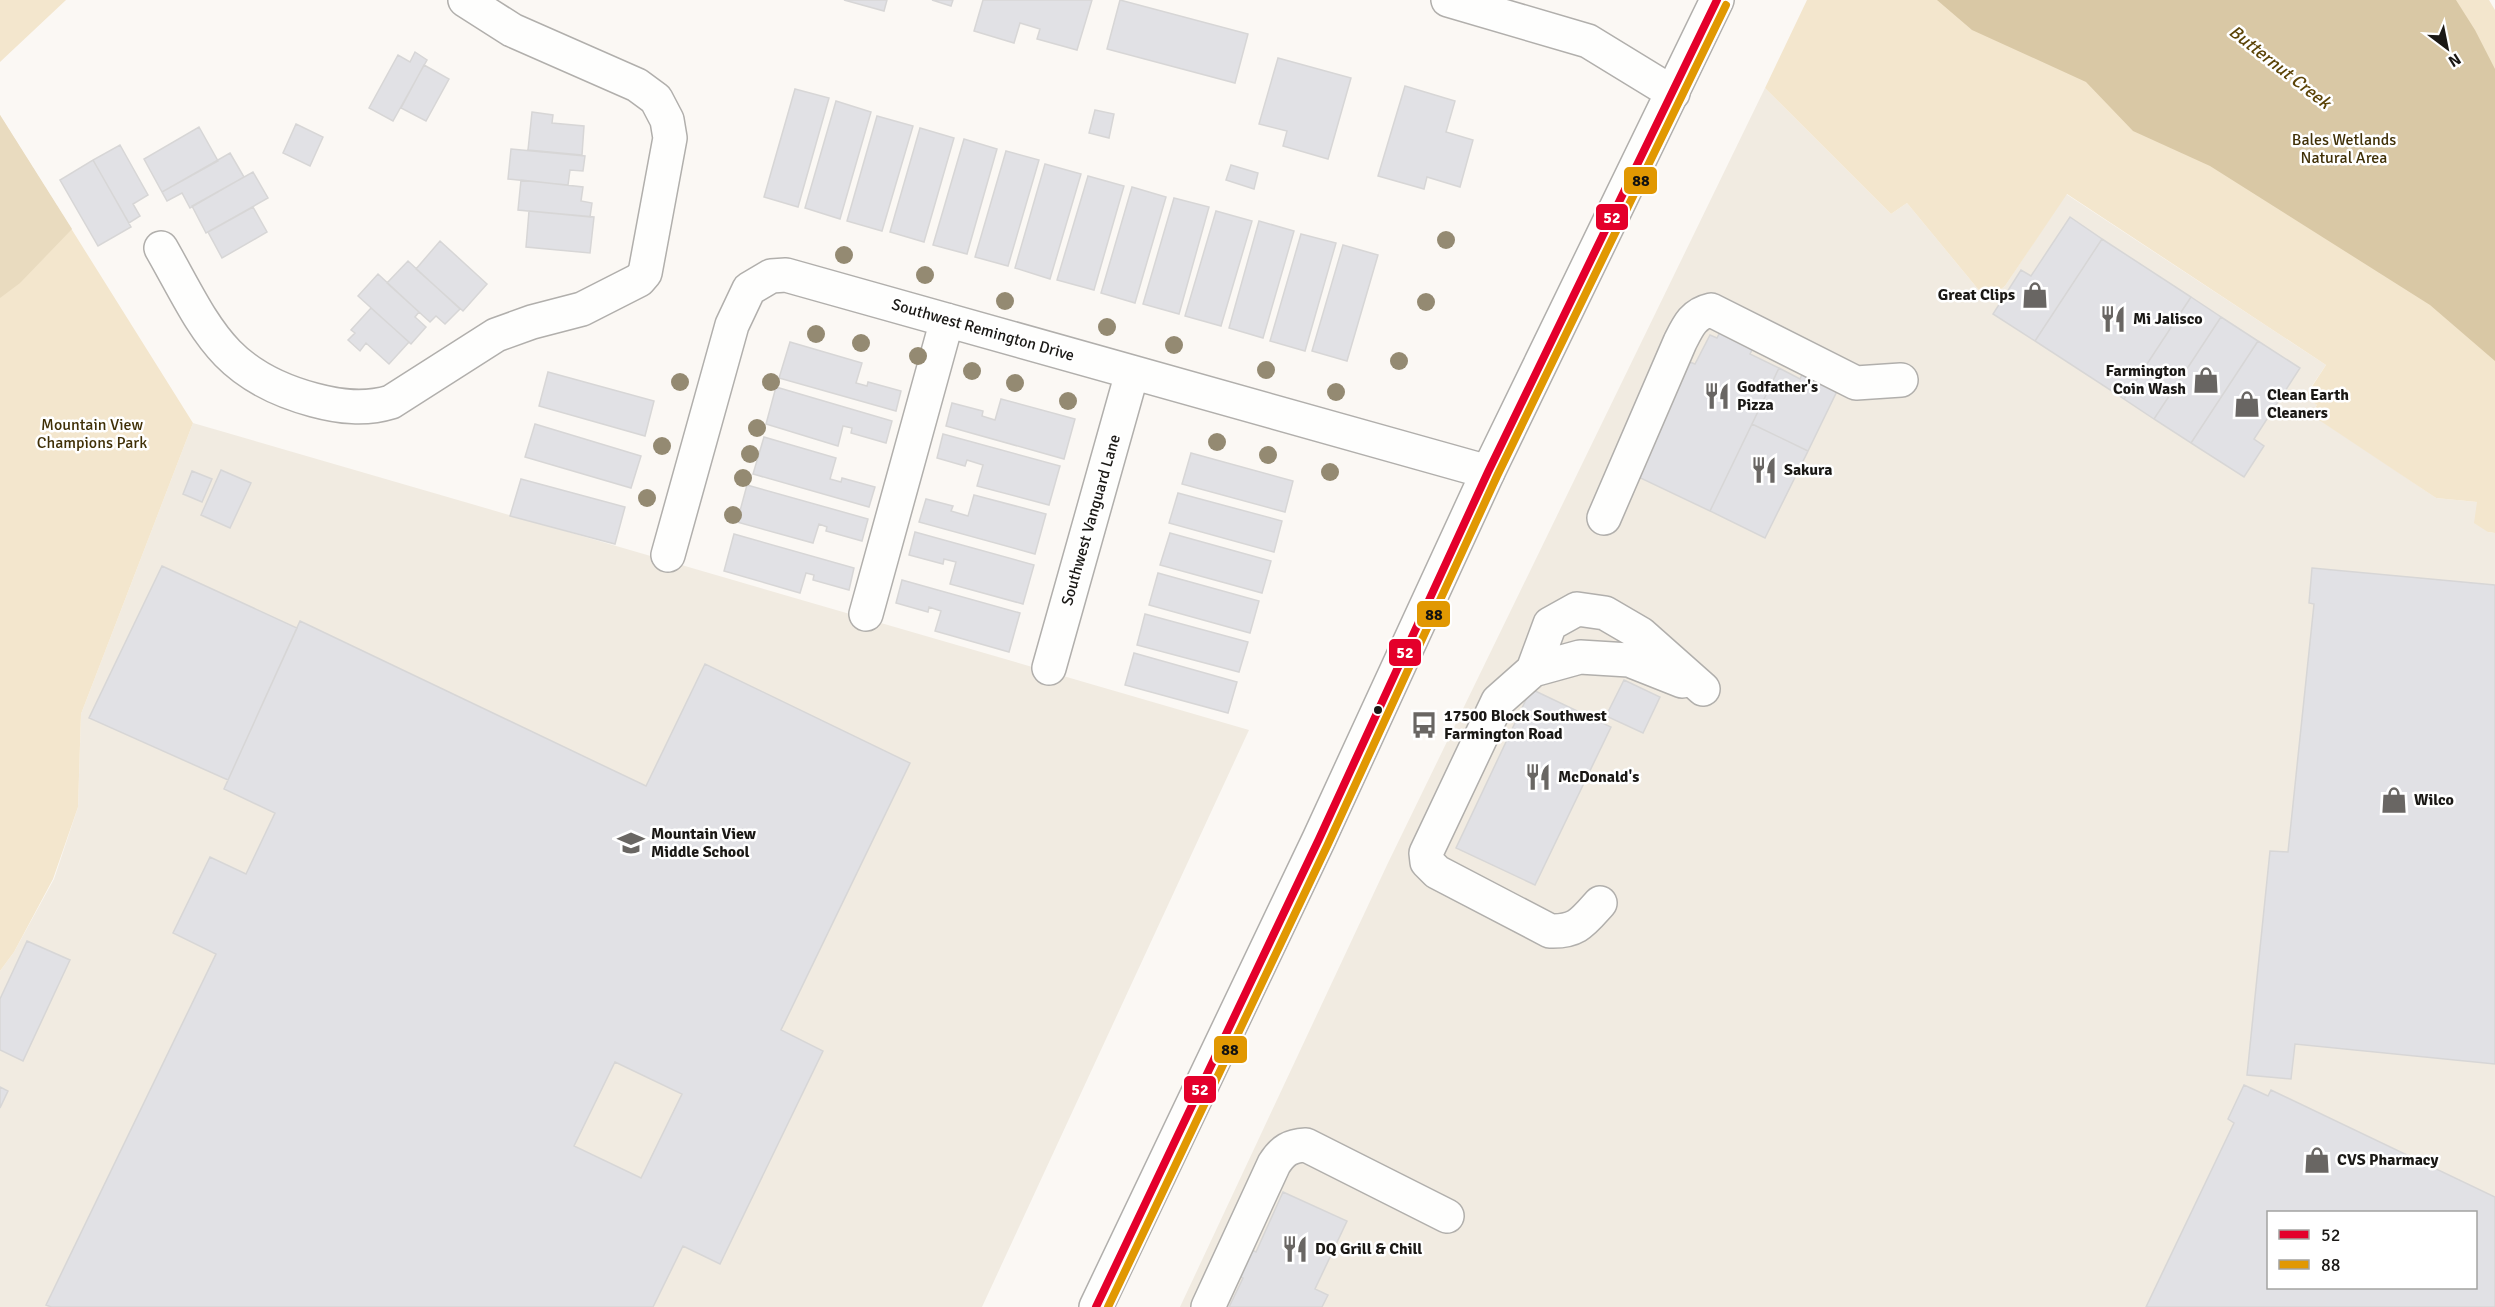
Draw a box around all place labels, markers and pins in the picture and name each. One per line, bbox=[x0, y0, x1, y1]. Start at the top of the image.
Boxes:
shop icon: Great Clips bbox=[2020, 280, 2050, 310]
place label: Great Clips bbox=[1938, 285, 2015, 305]
restaurant icon: Mi Jalisco bbox=[2098, 304, 2128, 334]
place label: Mi Jalisco bbox=[2133, 309, 2203, 329]
place label: Farmington Coin Wash bbox=[2105, 361, 2186, 399]
shop icon: Farmington Coin Wash bbox=[2191, 365, 2221, 395]
place label: Godfather's Pizza bbox=[1737, 377, 1818, 415]
restaurant icon: Godfather's Pizza bbox=[1702, 381, 1732, 411]
place label: Clean Earth Cleaners bbox=[2267, 385, 2349, 423]
shop icon: Clean Earth Cleaners bbox=[2232, 389, 2262, 419]
restaurant icon: Sakura bbox=[1749, 455, 1779, 485]
place label: Sakura bbox=[1784, 460, 1832, 480]
unlabelled marker bbox=[1372, 704, 1384, 716]
place label: 17500 Block Southwest Farmington Road bbox=[1444, 706, 1607, 744]
bus stop icon: 17500 Block Southwest Farmington Road bbox=[1409, 710, 1439, 740]
restaurant icon: McDonald's bbox=[1523, 762, 1553, 792]
place label: McDonald's bbox=[1558, 767, 1639, 787]
shop icon: Wilco bbox=[2379, 785, 2409, 815]
place label: Wilco bbox=[2414, 790, 2454, 810]
place label: Mountain View Middle School bbox=[651, 824, 757, 862]
school or university icon: Mountain View Middle School bbox=[616, 828, 646, 858]
shop icon: CVS Pharmacy bbox=[2302, 1145, 2332, 1175]
place label: CVS Pharmacy bbox=[2337, 1150, 2438, 1170]
restaurant icon: DQ Grill & Chill bbox=[1280, 1234, 1310, 1264]
place label: DQ Grill & Chill bbox=[1315, 1239, 1422, 1259]

